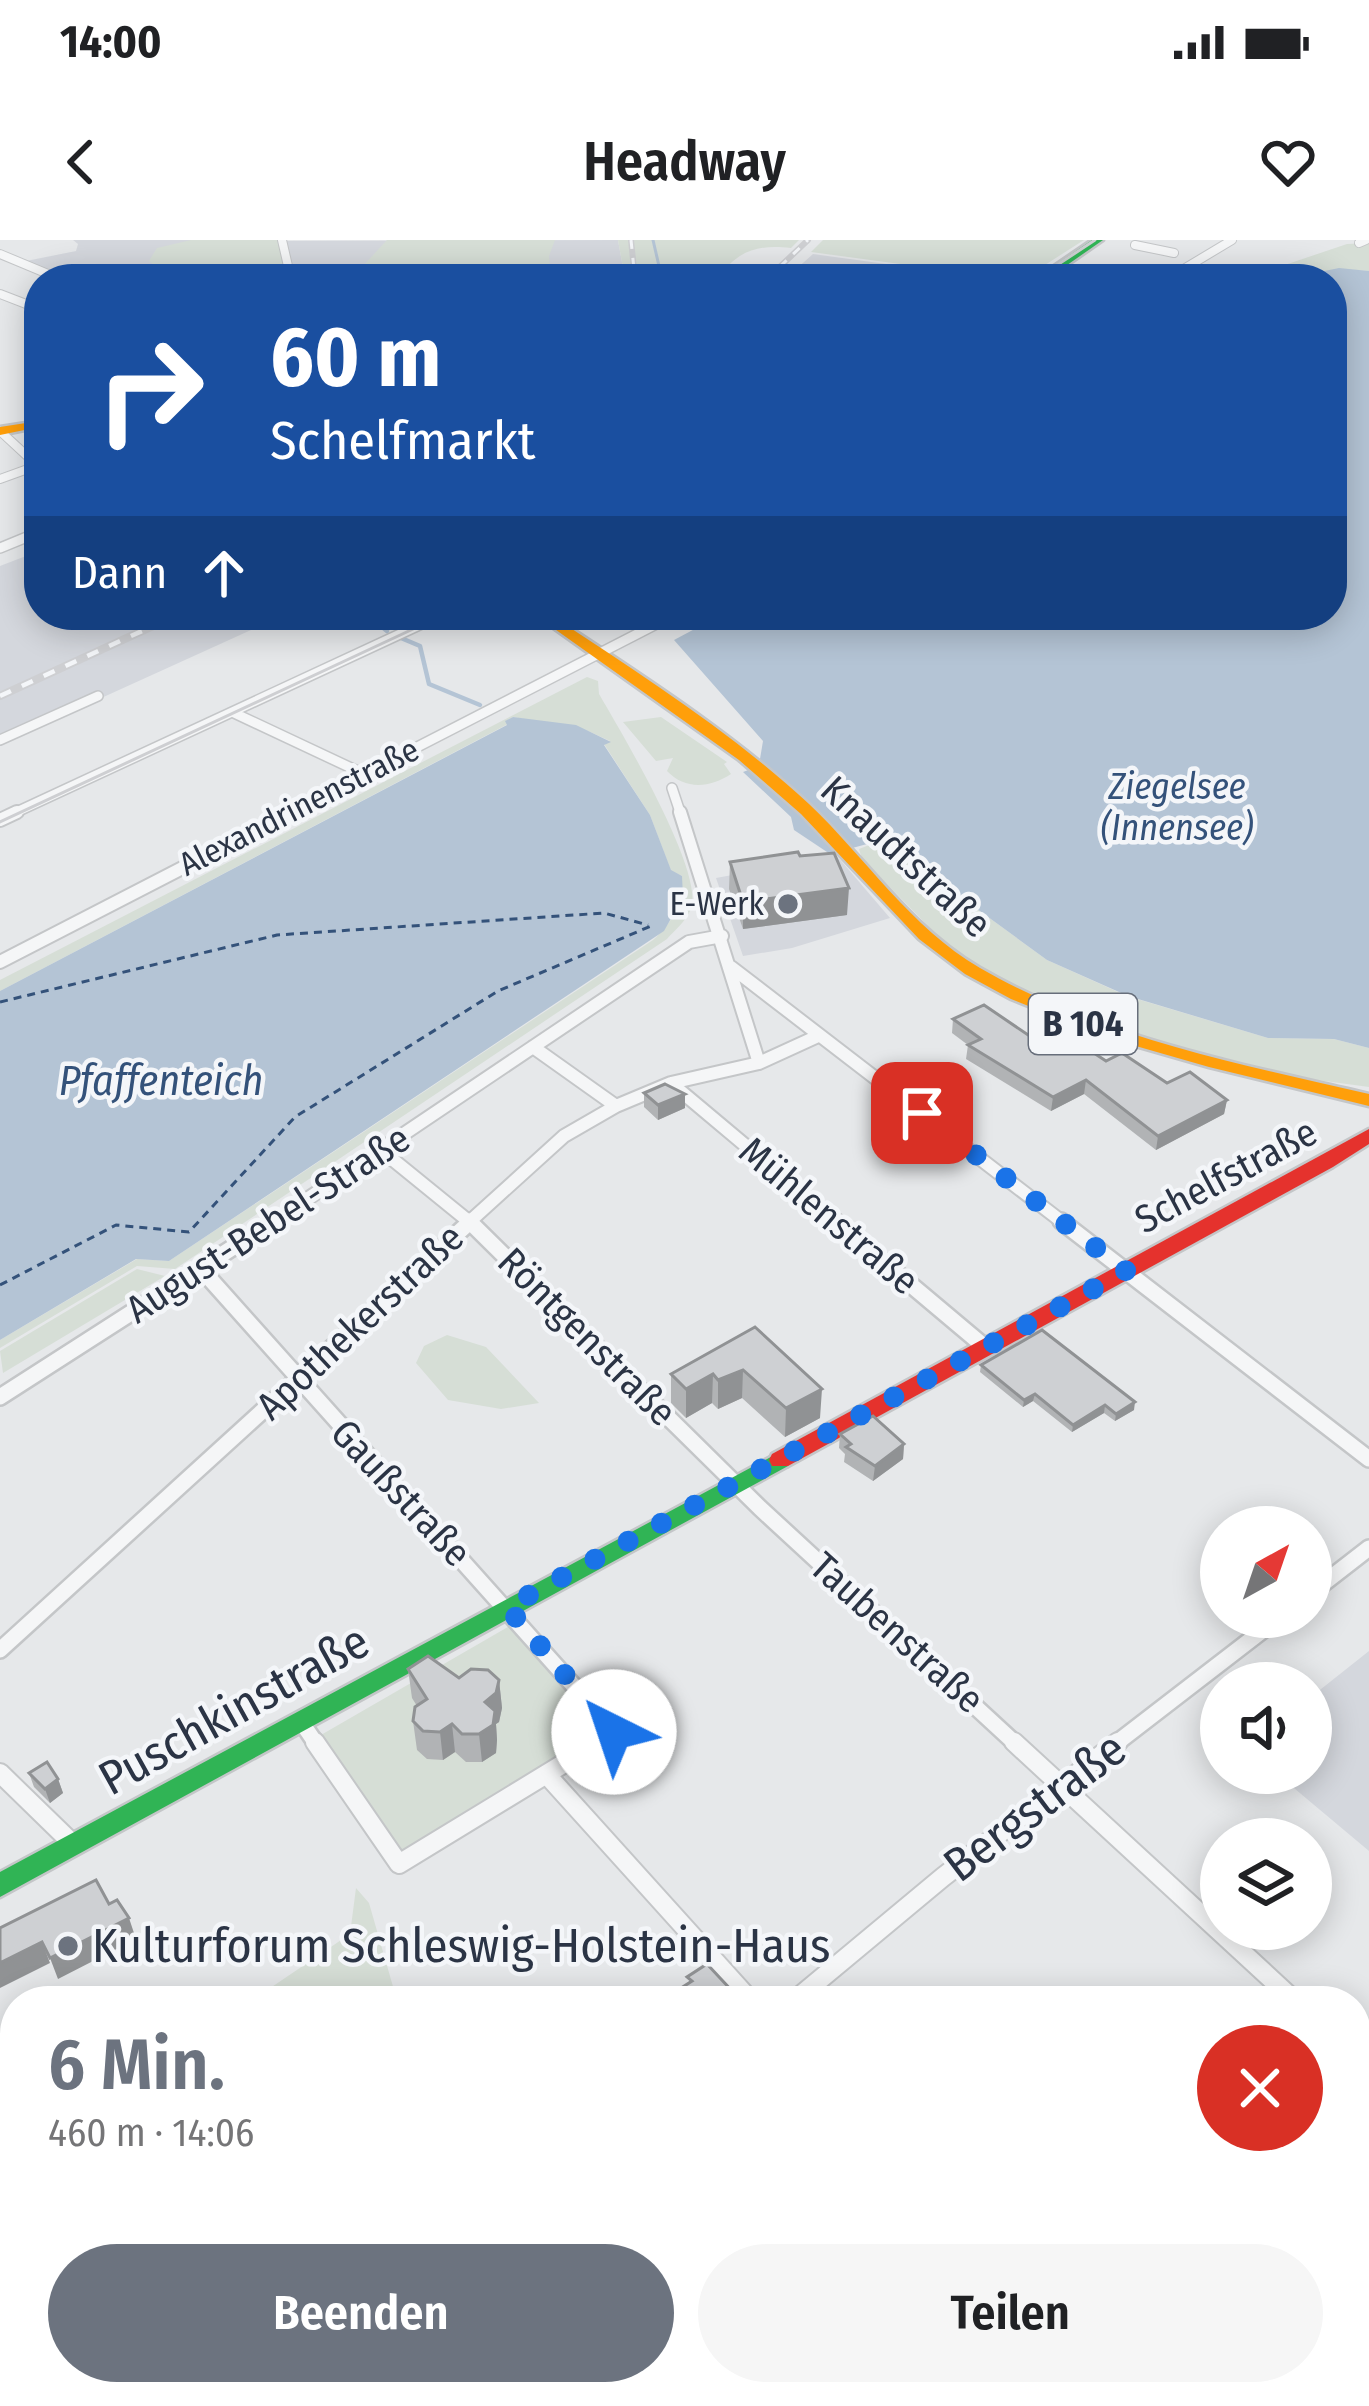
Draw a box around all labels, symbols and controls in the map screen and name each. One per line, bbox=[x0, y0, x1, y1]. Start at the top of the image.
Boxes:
text: 14:00 bbox=[60, 15, 162, 69]
icon: back bbox=[48, 129, 114, 195]
icon: heart bbox=[1255, 129, 1321, 195]
text: Headway bbox=[583, 130, 786, 194]
text: 60 m bbox=[270, 307, 441, 408]
icon: right bbox=[72, 312, 228, 468]
text: Schelfmarkt bbox=[270, 409, 535, 473]
icon: ahead bbox=[191, 540, 257, 606]
text: Dann bbox=[72, 546, 167, 600]
street label: Alexandrinenstraße bbox=[173, 729, 425, 885]
water label: Ziegelsee (Innensee) bbox=[1101, 765, 1253, 850]
street label: Knaudtstraße bbox=[812, 767, 1000, 947]
place label: E-Werk bbox=[669, 884, 765, 924]
marker: E-Werk bbox=[775, 891, 801, 917]
road number: B 104 bbox=[1029, 994, 1137, 1054]
water label: Pfaffenteich bbox=[59, 1056, 263, 1106]
pin bbox=[871, 1062, 973, 1164]
icon: arrive bbox=[889, 1080, 955, 1146]
street label: Schelfstraße bbox=[1127, 1109, 1325, 1243]
street label: August-Bebel-Straße bbox=[118, 1115, 418, 1333]
street label: Mühlenstraße bbox=[730, 1128, 928, 1304]
street label: Apothekerstraße bbox=[247, 1215, 473, 1429]
street label: Röntgenstraße bbox=[489, 1239, 685, 1435]
street label: Gaußstraße bbox=[322, 1410, 480, 1576]
north arrow bbox=[1200, 1506, 1332, 1638]
map controls bbox=[1200, 1506, 1332, 1950]
street label: Taubenstraße bbox=[801, 1543, 993, 1723]
street label: Puschkinstraße bbox=[89, 1612, 379, 1808]
button: sound bbox=[1200, 1662, 1332, 1794]
position arrow bbox=[551, 1669, 677, 1795]
street label: Bergstraße bbox=[933, 1720, 1137, 1894]
button: layers bbox=[1200, 1818, 1332, 1950]
place label: Kulturforum Schleswig-Holstein-Haus bbox=[92, 1917, 831, 1975]
marker: Kulturforum Schleswig-Holstein-Haus bbox=[55, 1933, 81, 1959]
text: 6 Min. bbox=[48, 2022, 225, 2108]
button: close bbox=[1197, 2025, 1323, 2151]
text: 460 m · 14:06 bbox=[48, 2110, 254, 2156]
button: Beenden bbox=[48, 2244, 674, 2382]
button: Teilen bbox=[698, 2244, 1323, 2382]

